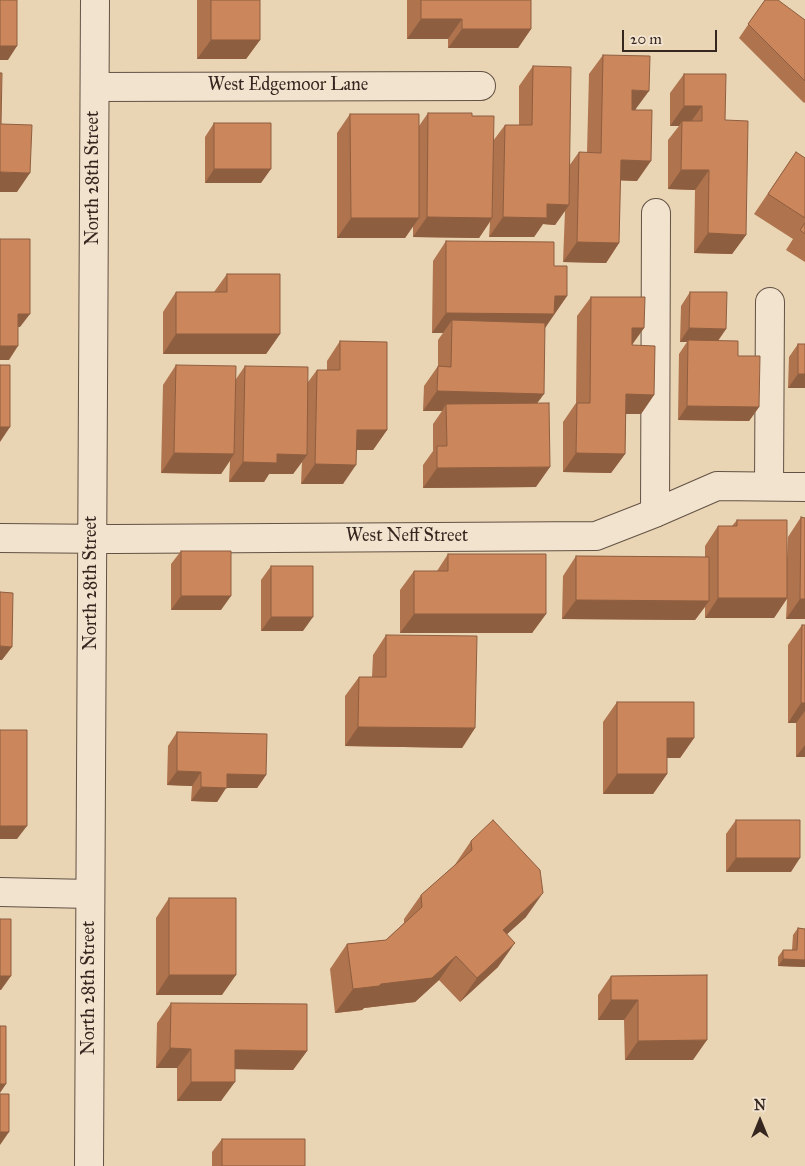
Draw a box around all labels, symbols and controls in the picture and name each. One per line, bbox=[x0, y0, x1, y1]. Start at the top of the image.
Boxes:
scale bar bbox=[625, 20, 720, 52]
text: 20 m bbox=[630, 30, 662, 48]
street label: West Edgemoor Lane bbox=[208, 75, 368, 97]
street label: North 28th Street bbox=[83, 111, 105, 245]
street label: North 28th Street bbox=[81, 516, 103, 650]
street label: West Neff Street bbox=[346, 526, 468, 548]
street label: North 28th Street bbox=[79, 921, 101, 1055]
north arrow bbox=[735, 1096, 785, 1146]
text: N bbox=[754, 1097, 766, 1114]

